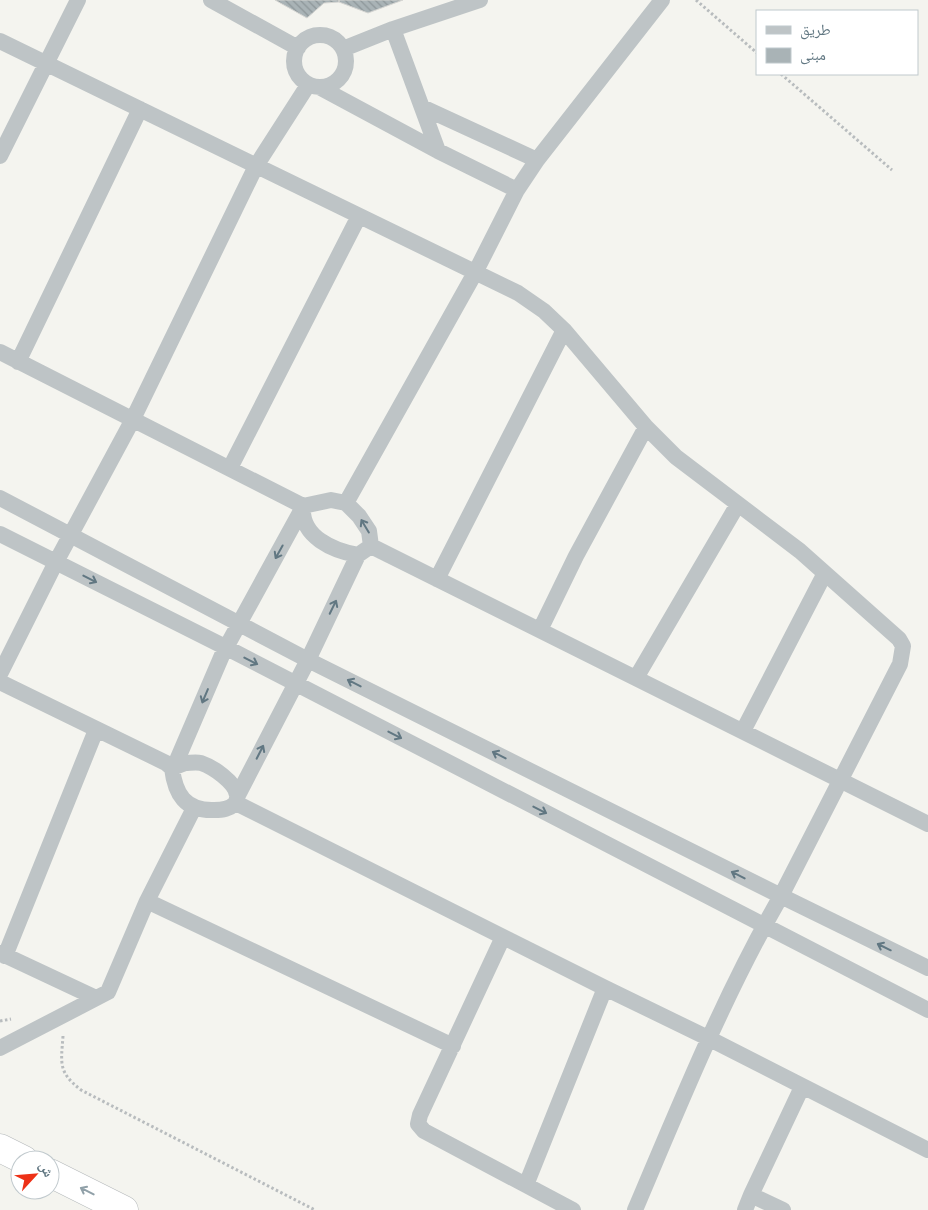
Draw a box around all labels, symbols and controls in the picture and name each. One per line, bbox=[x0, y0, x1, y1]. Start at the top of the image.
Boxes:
legend bbox=[756, 10, 918, 75]
text: طريق bbox=[800, 20, 831, 40]
text: مبنى bbox=[800, 45, 826, 65]
one-way arrow bbox=[359, 519, 369, 533]
one-way arrow bbox=[273, 544, 283, 558]
one-way arrow bbox=[83, 574, 98, 584]
one-way arrow bbox=[329, 600, 338, 615]
one-way arrow bbox=[243, 657, 258, 666]
one-way arrow bbox=[347, 678, 362, 687]
one-way arrow bbox=[200, 688, 209, 703]
one-way arrow bbox=[388, 730, 403, 740]
one-way arrow bbox=[256, 745, 265, 760]
one-way arrow bbox=[492, 750, 507, 760]
one-way arrow bbox=[532, 805, 547, 815]
one-way arrow bbox=[731, 870, 746, 879]
one-way arrow bbox=[877, 942, 892, 951]
north arrow bbox=[10, 1150, 60, 1200]
text: ش bbox=[34, 1159, 58, 1180]
one-way arrow bbox=[80, 1186, 95, 1196]

